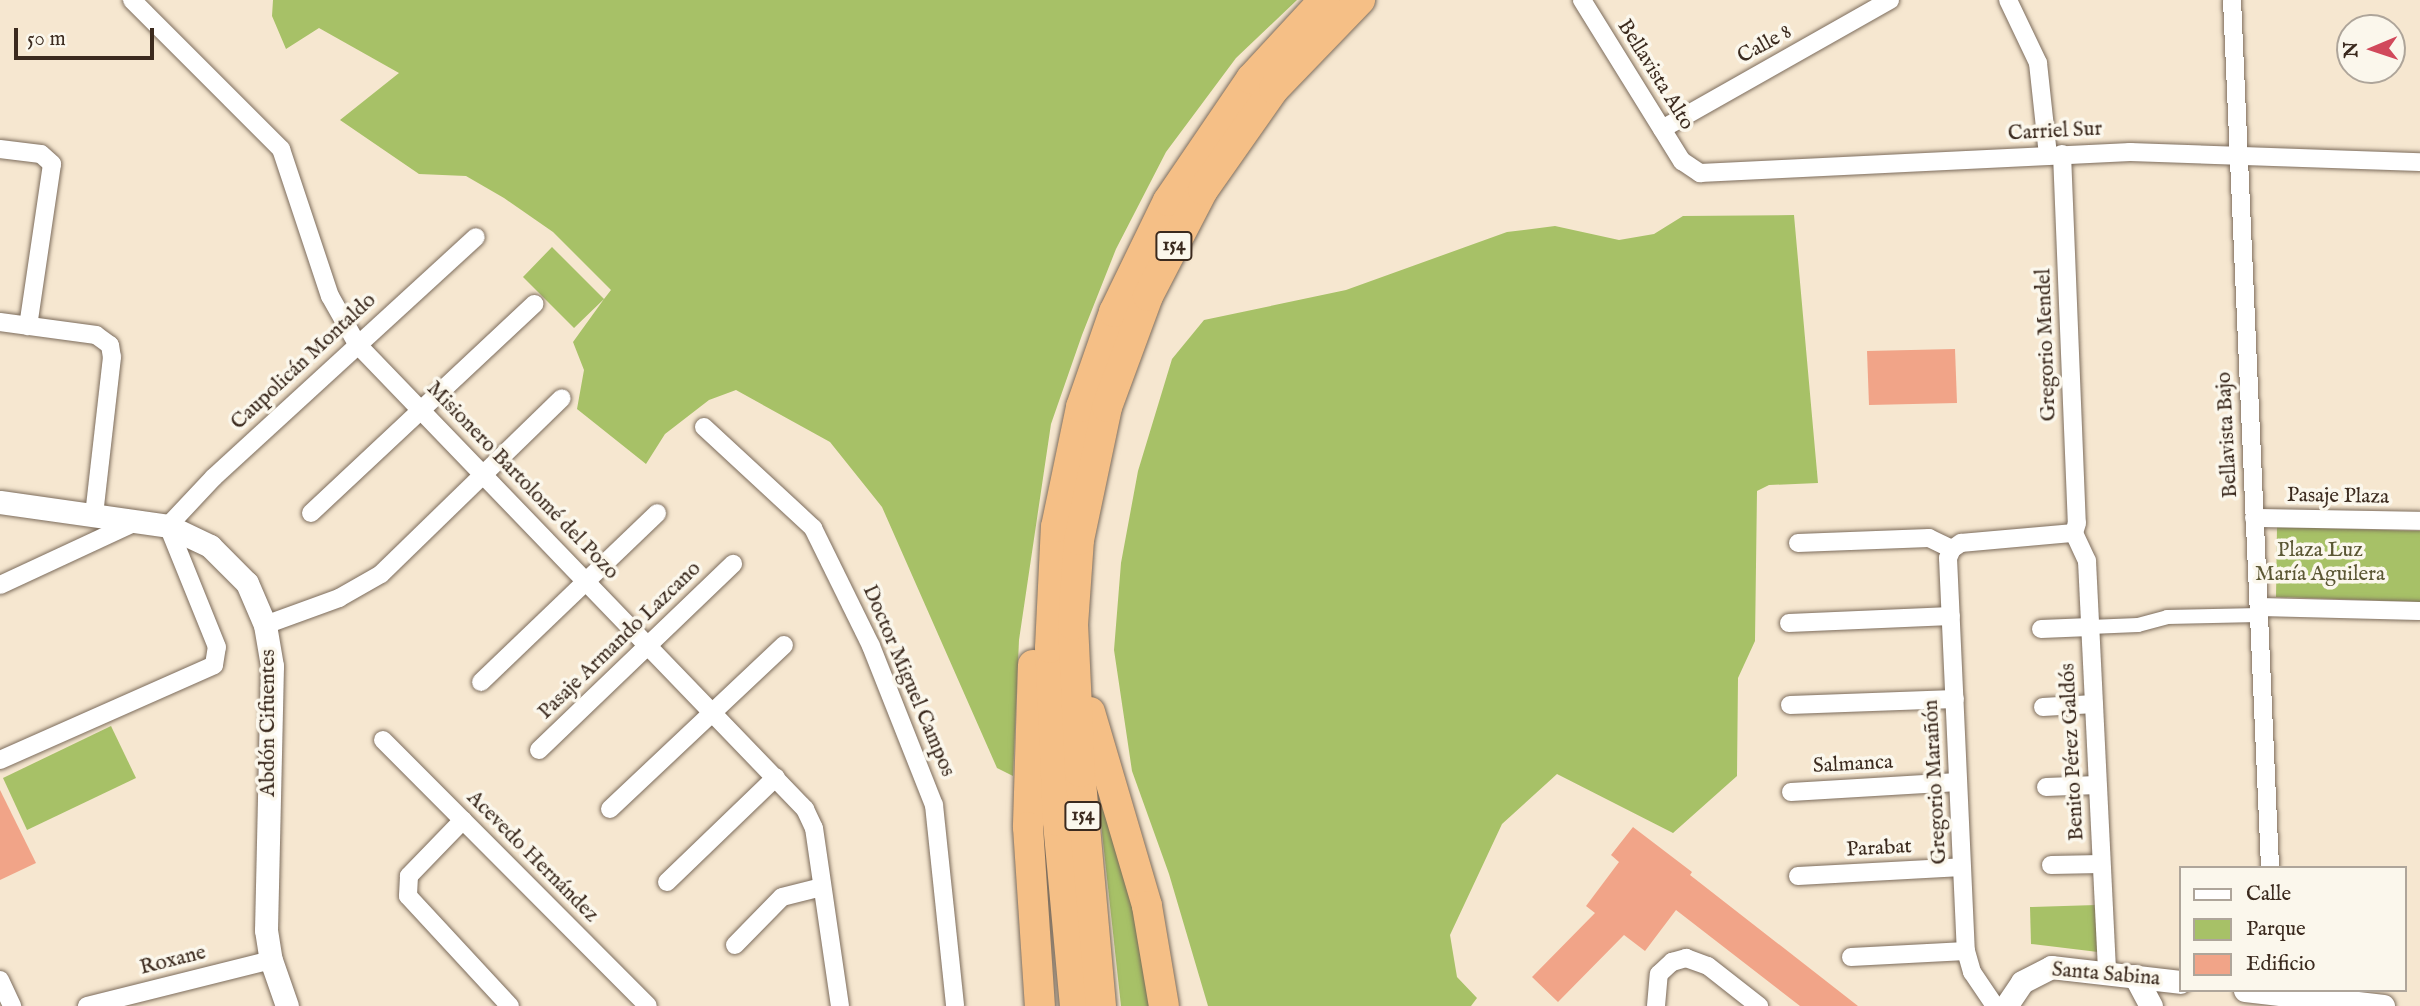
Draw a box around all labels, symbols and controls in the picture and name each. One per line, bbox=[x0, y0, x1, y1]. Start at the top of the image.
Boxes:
scale bar bbox=[18, 14, 158, 58]
north arrow bbox=[2336, 14, 2406, 84]
street label: Bellavista Alto bbox=[1611, 15, 1699, 135]
street label: Calle 8 bbox=[1734, 20, 1796, 70]
text: 50 m bbox=[27, 26, 66, 53]
text: N bbox=[2340, 41, 2364, 58]
street label: Carriel Sur bbox=[2007, 117, 2103, 147]
road number: 154 bbox=[1155, 230, 1193, 262]
street label: Gregorio Mendel bbox=[2032, 268, 2062, 422]
street label: Caupolicán Montaldo bbox=[226, 288, 382, 436]
street label: Bellavista Bajo bbox=[2212, 371, 2244, 499]
street label: Misionero Bartolomé del Pozo bbox=[421, 377, 623, 585]
street label: Pasaje Plaza bbox=[2287, 484, 2389, 510]
park label: Plaza Luz María Aguilera bbox=[2255, 538, 2385, 588]
street label: Pasaje Armando Lazcano bbox=[533, 557, 707, 725]
street label: Doctor Miguel Campos bbox=[856, 581, 960, 781]
street label: Abdón Cifuentes bbox=[256, 649, 282, 797]
street label: Benito Pérez Galdós bbox=[2056, 663, 2090, 841]
street label: Gregorio Marañón bbox=[1919, 699, 1953, 865]
street label: Salmanca bbox=[1812, 750, 1894, 780]
street label: Acevedo Hernández bbox=[461, 786, 603, 928]
road number: 154 bbox=[1064, 800, 1102, 832]
street label: Parabat bbox=[1846, 835, 1912, 863]
legend bbox=[2178, 866, 2406, 992]
text: Calle bbox=[2246, 881, 2291, 908]
text: Parque bbox=[2246, 916, 2306, 943]
street label: Roxane bbox=[137, 941, 209, 981]
text: Edificio bbox=[2246, 951, 2315, 978]
street label: Santa Sabina bbox=[2051, 958, 2161, 992]

